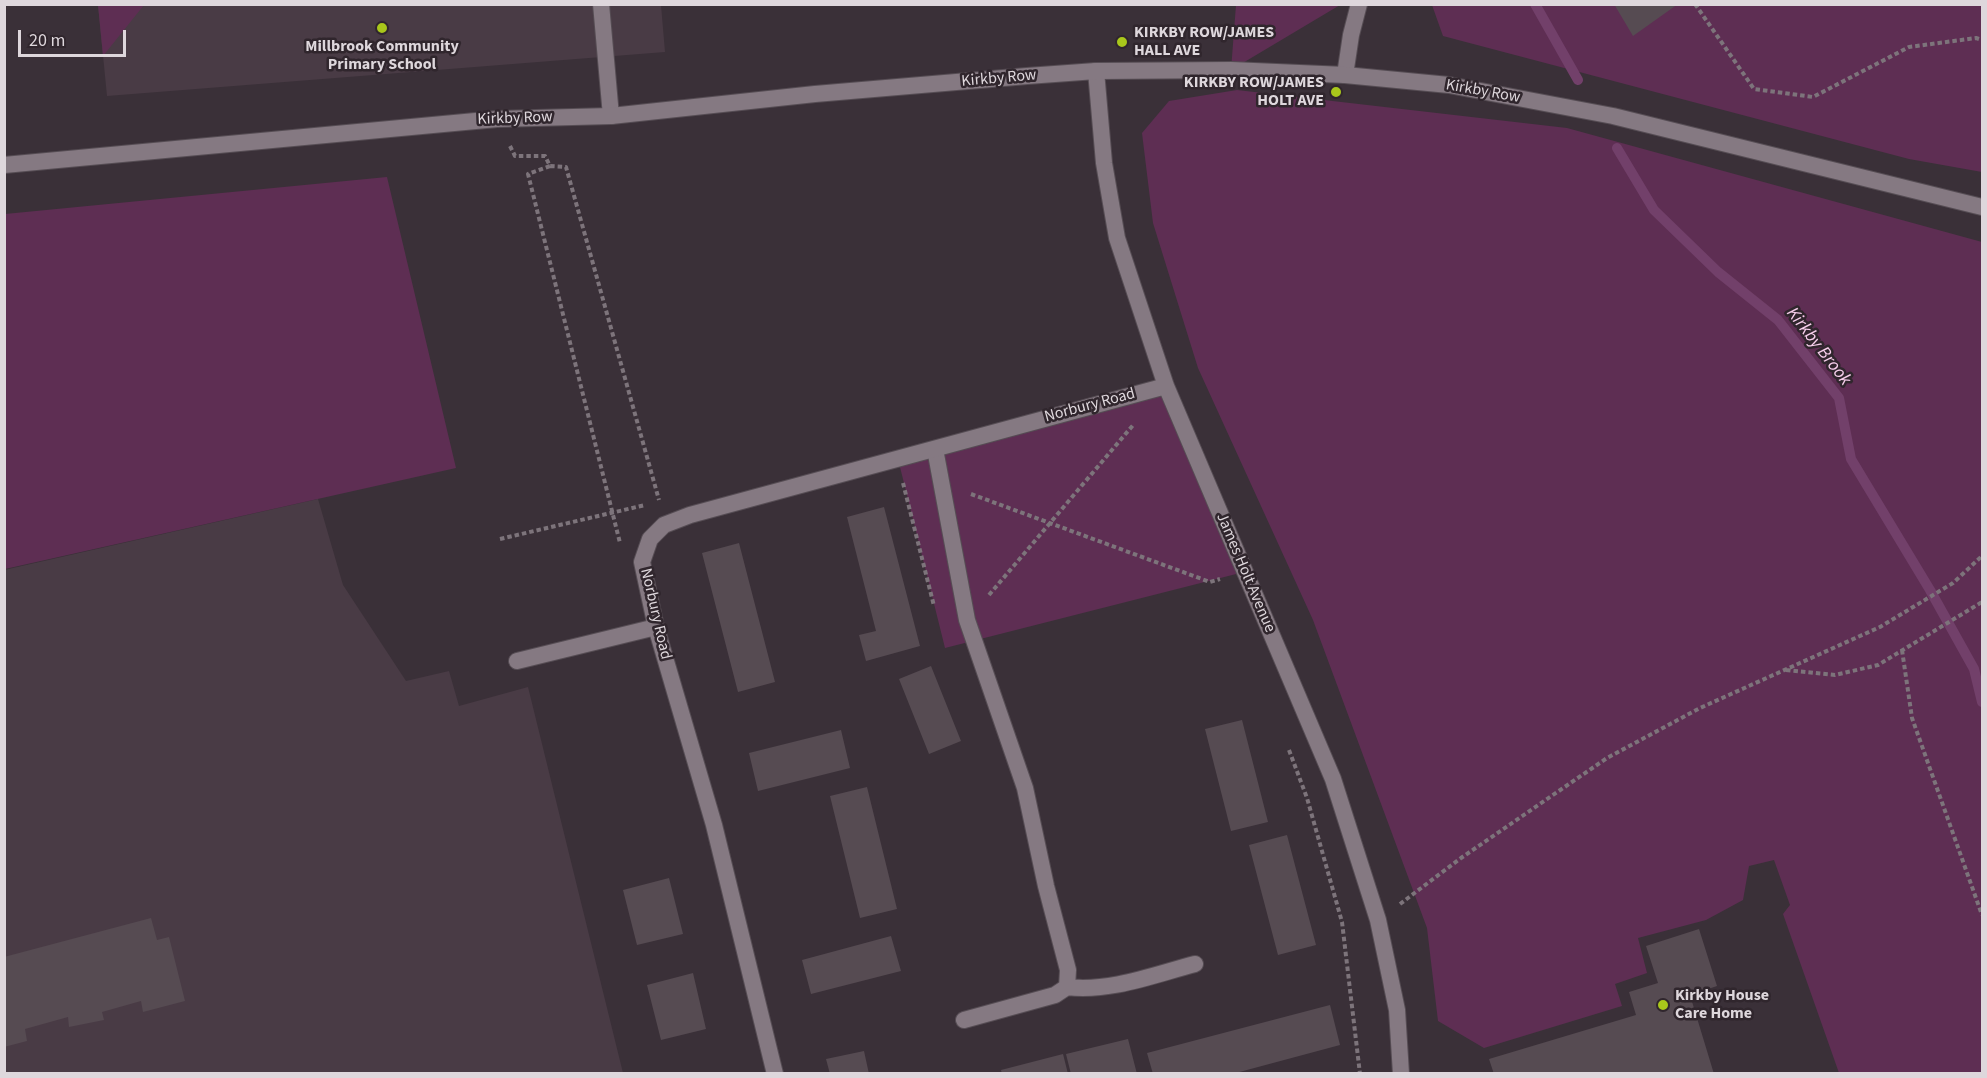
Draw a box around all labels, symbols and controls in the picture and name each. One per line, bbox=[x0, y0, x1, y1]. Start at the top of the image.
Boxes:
scale bar bbox=[21, 18, 129, 56]
marker: Millbrook Community Primary School bbox=[375, 21, 389, 35]
place label: KIRKBY ROW/JAMES HALL AVE bbox=[1134, 23, 1274, 61]
text: 20 m bbox=[29, 28, 65, 53]
marker: KIRKBY ROW/JAMES HALL AVE bbox=[1115, 35, 1129, 49]
place label: Millbrook Community Primary School bbox=[305, 37, 459, 75]
street label: Kirkby Row bbox=[961, 66, 1037, 92]
place label: KIRKBY ROW/JAMES HOLT AVE bbox=[1184, 73, 1324, 111]
street label: Kirkby Row bbox=[1444, 76, 1522, 108]
marker: KIRKBY ROW/JAMES HOLT AVE bbox=[1329, 85, 1343, 99]
street label: Kirkby Row bbox=[477, 108, 553, 130]
water label: Kirkby Brook bbox=[1781, 304, 1855, 390]
street label: Norbury Road bbox=[1043, 385, 1137, 427]
street label: James Holt Avenue bbox=[1211, 510, 1279, 636]
street label: Norbury Road bbox=[635, 566, 675, 662]
place label: Kirkby House Care Home bbox=[1675, 986, 1769, 1024]
marker: Kirkby House Care Home bbox=[1656, 998, 1670, 1012]

